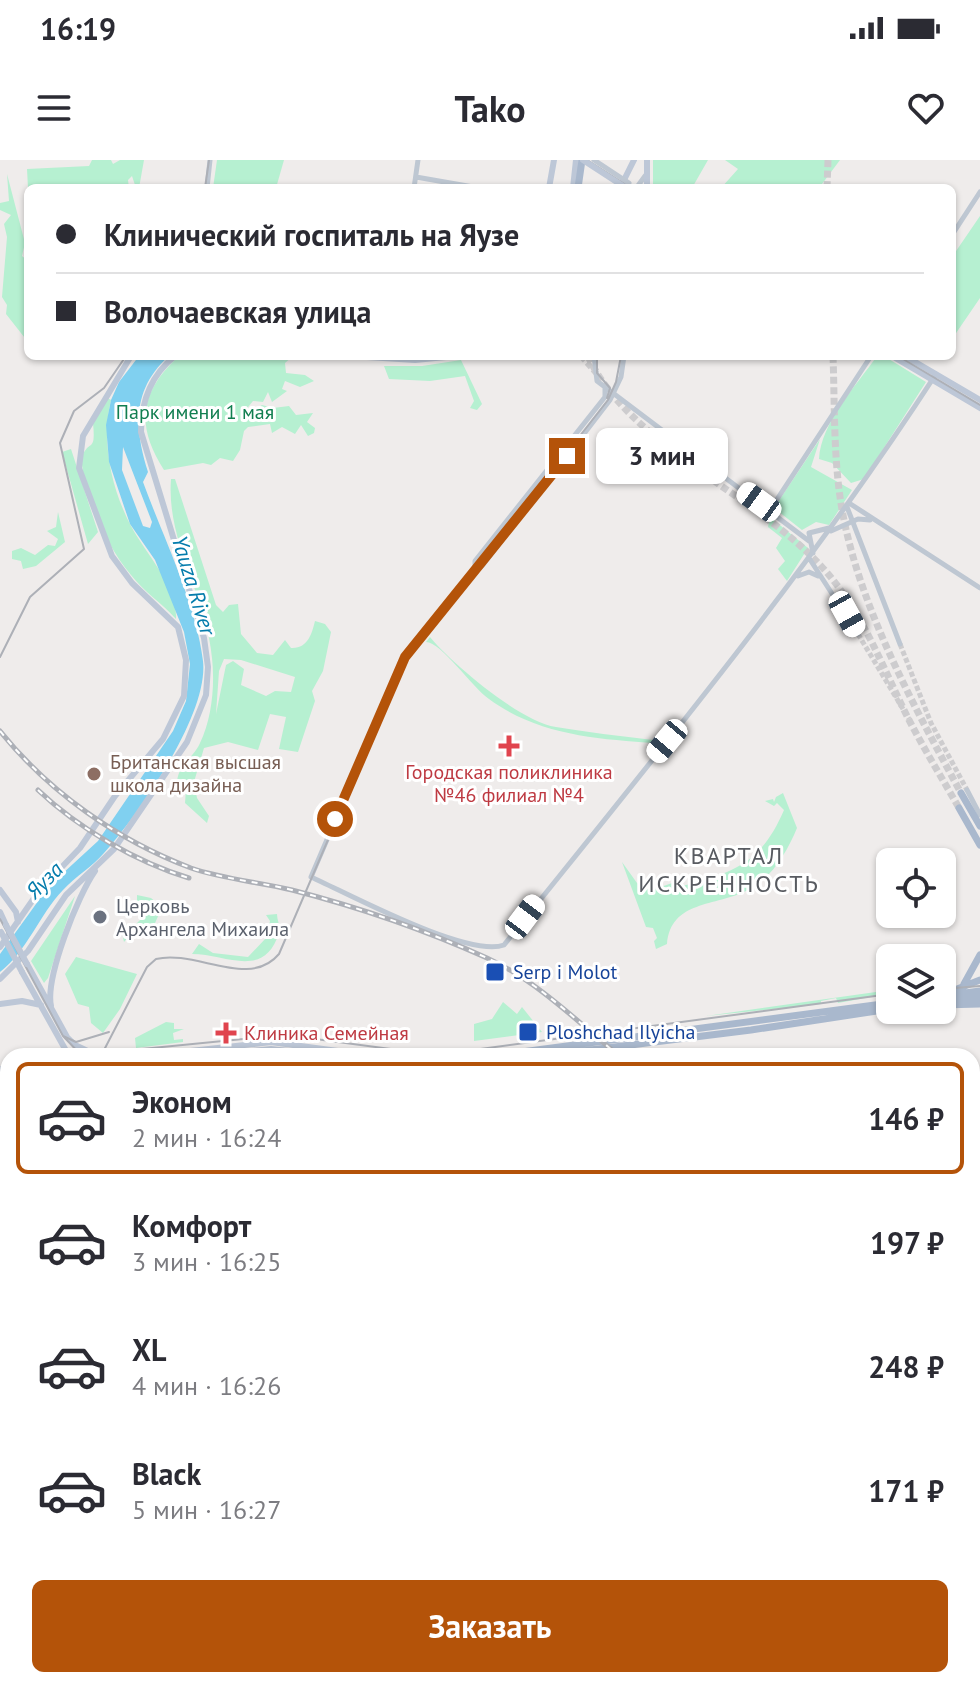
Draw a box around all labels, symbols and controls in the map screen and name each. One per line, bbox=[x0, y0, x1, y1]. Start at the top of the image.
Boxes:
text: 16:19 bbox=[40, 9, 116, 48]
text: Tako bbox=[454, 85, 526, 132]
icon: menu bbox=[32, 86, 76, 130]
icon: heart bbox=[904, 86, 948, 130]
text: Клинический госпиталь на Яузе bbox=[104, 215, 519, 254]
text: Волочаевская улица bbox=[104, 292, 371, 331]
park label: Парк имени 1 мая bbox=[116, 399, 274, 425]
callout: 3 мин bbox=[595, 428, 727, 484]
route end bbox=[549, 438, 585, 474]
text: 3 мин bbox=[629, 439, 695, 472]
car bbox=[733, 478, 785, 526]
water label: Yauza River bbox=[166, 532, 223, 640]
car bbox=[825, 587, 869, 641]
car bbox=[642, 715, 692, 767]
marker: Городская поликлиника №46 филиал №4 bbox=[498, 735, 520, 757]
place label: Британская высшая школа дизайна bbox=[110, 749, 281, 798]
place label: Городская поликлиника №46 филиал №4 bbox=[405, 759, 613, 808]
marker: Британская высшая школа дизайна bbox=[85, 765, 103, 783]
route start bbox=[317, 801, 353, 837]
district label: КВАРТАЛ ИСКРЕННОСТЬ bbox=[638, 840, 820, 899]
map controls bbox=[876, 848, 956, 1024]
button: locate bbox=[876, 848, 956, 928]
water label: Яуза bbox=[19, 855, 69, 905]
car bbox=[501, 891, 549, 943]
place label: Церковь Архангела Михаила bbox=[116, 893, 289, 942]
marker: Церковь Архангела Михаила bbox=[91, 908, 109, 926]
button: layers bbox=[876, 944, 956, 1024]
place label: Serp i Molot bbox=[513, 959, 618, 985]
marker: Serp i Molot bbox=[484, 961, 506, 983]
place label: Ploshchad Ilyicha bbox=[546, 1019, 695, 1045]
place label: Клиника Семейная bbox=[244, 1020, 409, 1046]
marker: Ploshchad Ilyicha bbox=[517, 1021, 539, 1043]
marker: Клиника Семейная bbox=[215, 1022, 237, 1044]
icon: car bbox=[36, 1082, 108, 1154]
text: Эконом bbox=[132, 1082, 232, 1121]
text: 146 ₽ bbox=[868, 1099, 944, 1138]
text: 2 мин · 16:24 bbox=[132, 1121, 281, 1154]
icon: car bbox=[36, 1206, 108, 1278]
text: Комфорт bbox=[132, 1206, 251, 1245]
text: 197 ₽ bbox=[870, 1223, 944, 1262]
text: 3 мин · 16:25 bbox=[132, 1245, 281, 1278]
icon: car bbox=[36, 1330, 108, 1402]
text: XL bbox=[132, 1330, 166, 1369]
text: 248 ₽ bbox=[868, 1347, 944, 1386]
text: 4 мин · 16:26 bbox=[132, 1369, 281, 1402]
icon: car bbox=[36, 1454, 108, 1526]
text: Black bbox=[132, 1454, 201, 1493]
text: 171 ₽ bbox=[868, 1471, 944, 1510]
text: 5 мин · 16:27 bbox=[132, 1493, 281, 1526]
button: Заказать bbox=[32, 1580, 948, 1672]

